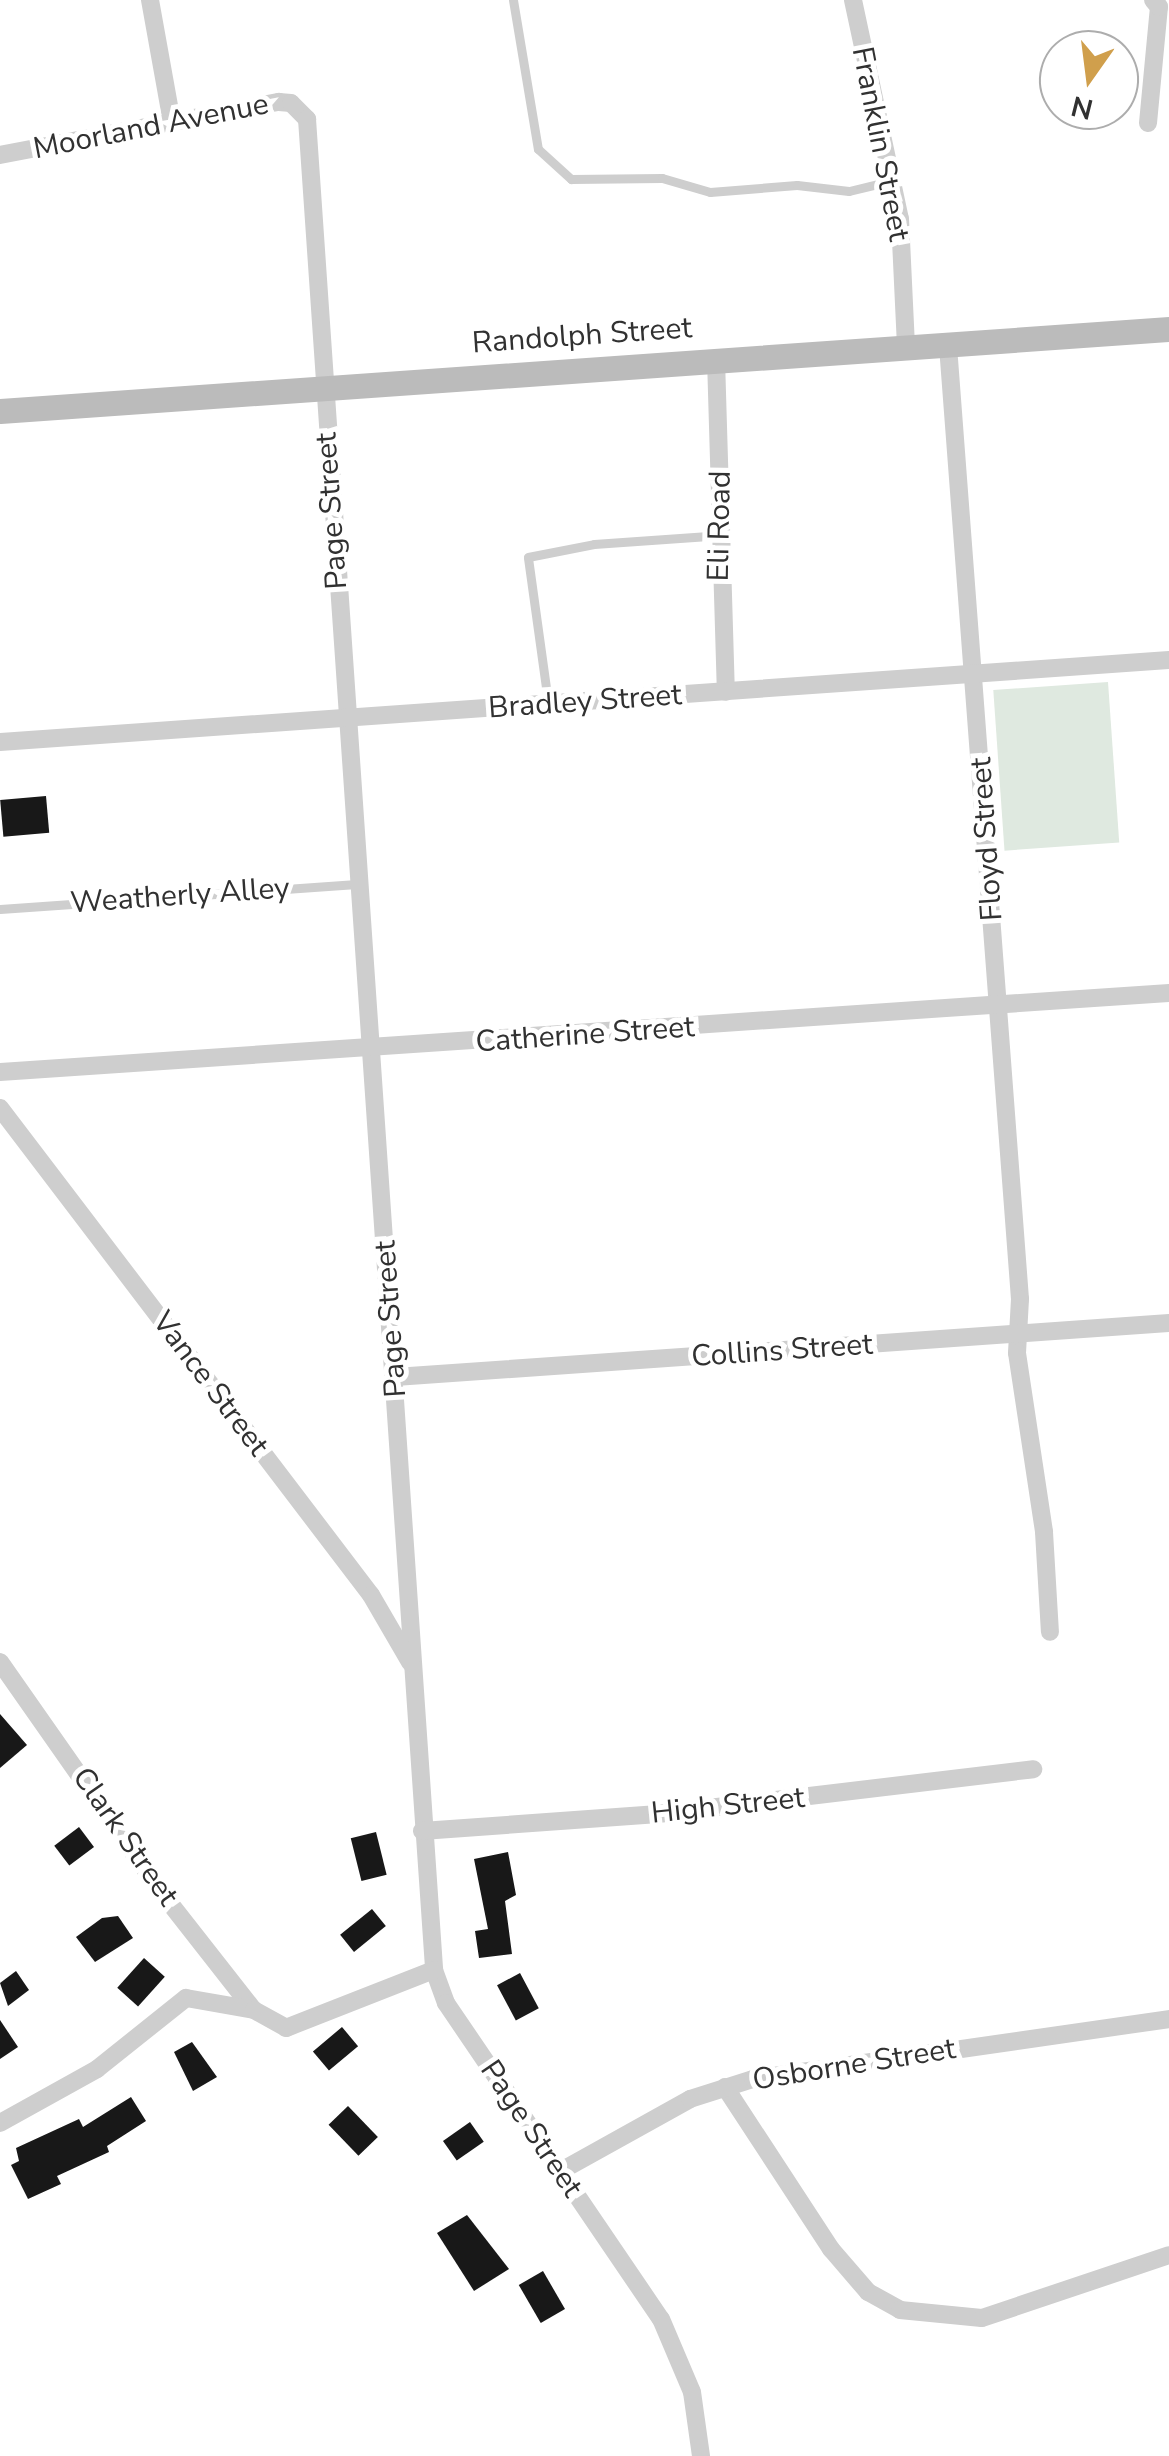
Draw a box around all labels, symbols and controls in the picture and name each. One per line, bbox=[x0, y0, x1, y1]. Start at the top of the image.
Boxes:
north arrow bbox=[1039, 30, 1139, 130]
street label: Franklin Street bbox=[844, 44, 916, 244]
text: N bbox=[1067, 86, 1097, 128]
street label: Moorland Avenue bbox=[30, 87, 272, 167]
street label: Randolph Street bbox=[471, 310, 693, 362]
street label: Page Street bbox=[309, 431, 355, 591]
street label: Eli Road bbox=[701, 470, 739, 582]
street label: Bradley Street bbox=[487, 677, 683, 727]
street label: Floyd Street bbox=[963, 756, 1011, 922]
street label: Weatherly Alley bbox=[69, 870, 291, 922]
street label: Catherine Street bbox=[474, 1009, 696, 1061]
street label: Page Street bbox=[368, 1239, 414, 1399]
street label: Vance Street bbox=[144, 1305, 276, 1463]
street label: Collins Street bbox=[690, 1327, 874, 1375]
street label: Clark Street bbox=[64, 1761, 186, 1913]
street label: High Street bbox=[650, 1780, 806, 1832]
street label: Osborne Street bbox=[750, 2031, 958, 2099]
street label: Page Street bbox=[472, 2054, 590, 2204]

